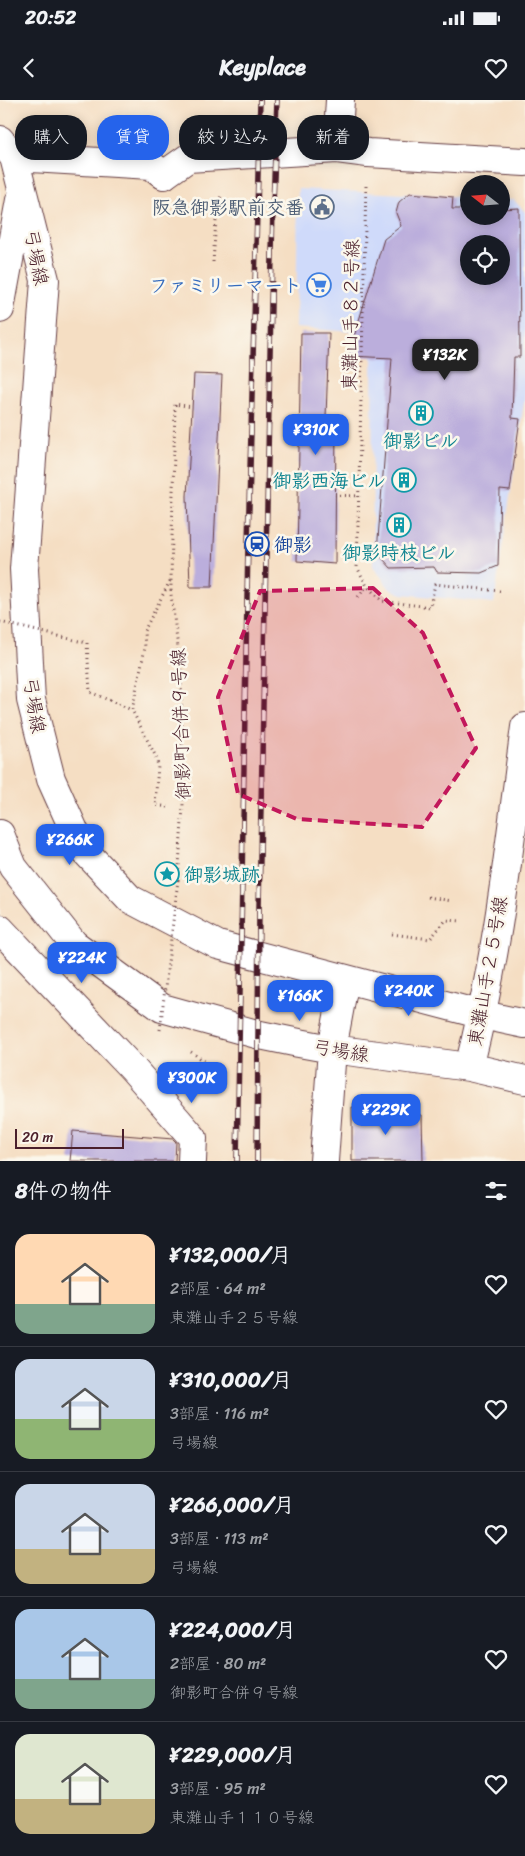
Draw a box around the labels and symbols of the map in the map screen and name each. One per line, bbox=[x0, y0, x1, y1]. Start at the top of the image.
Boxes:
north arrow bbox=[460, 175, 510, 225]
place label: 阪急御影駅前交番 bbox=[152, 191, 304, 224]
public building icon: 阪急御影駅前交番 bbox=[309, 194, 335, 220]
street label: 弓場線 bbox=[15, 226, 58, 288]
street label: 東灘山手８２号線 bbox=[333, 239, 368, 391]
place label: ファミリーマート bbox=[149, 269, 302, 302]
supermarket icon: ファミリーマート bbox=[306, 272, 332, 298]
pin: ¥132K bbox=[410, 338, 480, 381]
building icon: 御影ビル bbox=[408, 400, 434, 426]
pin: ¥310K bbox=[281, 414, 351, 456]
place label: 御影ビル bbox=[383, 424, 459, 457]
place label: 御影西海ビル bbox=[272, 464, 386, 497]
building icon: 御影西海ビル bbox=[391, 467, 417, 493]
building icon: 御影時枝ビル bbox=[386, 512, 412, 538]
place label: 御影 bbox=[274, 528, 312, 561]
station icon: 御影 bbox=[244, 531, 270, 557]
place label: 御影時枝ビル bbox=[342, 536, 456, 569]
street label: 御影町合併９号線 bbox=[161, 647, 200, 801]
street label: 弓場線 bbox=[14, 674, 55, 736]
pin: ¥266K bbox=[35, 824, 105, 866]
place label: 御影城跡 bbox=[184, 858, 260, 891]
place icon: 御影城跡 bbox=[154, 861, 180, 887]
street label: 東灘山手２５号線 bbox=[458, 893, 517, 1049]
pin: ¥224K bbox=[47, 942, 117, 984]
pin: ¥240K bbox=[374, 974, 444, 1017]
pin: ¥166K bbox=[265, 980, 335, 1022]
street label: 弓場線 bbox=[310, 1030, 372, 1071]
pin: ¥300K bbox=[157, 1062, 227, 1104]
pin: ¥229K bbox=[351, 1094, 421, 1136]
scale bar bbox=[15, 1126, 124, 1149]

